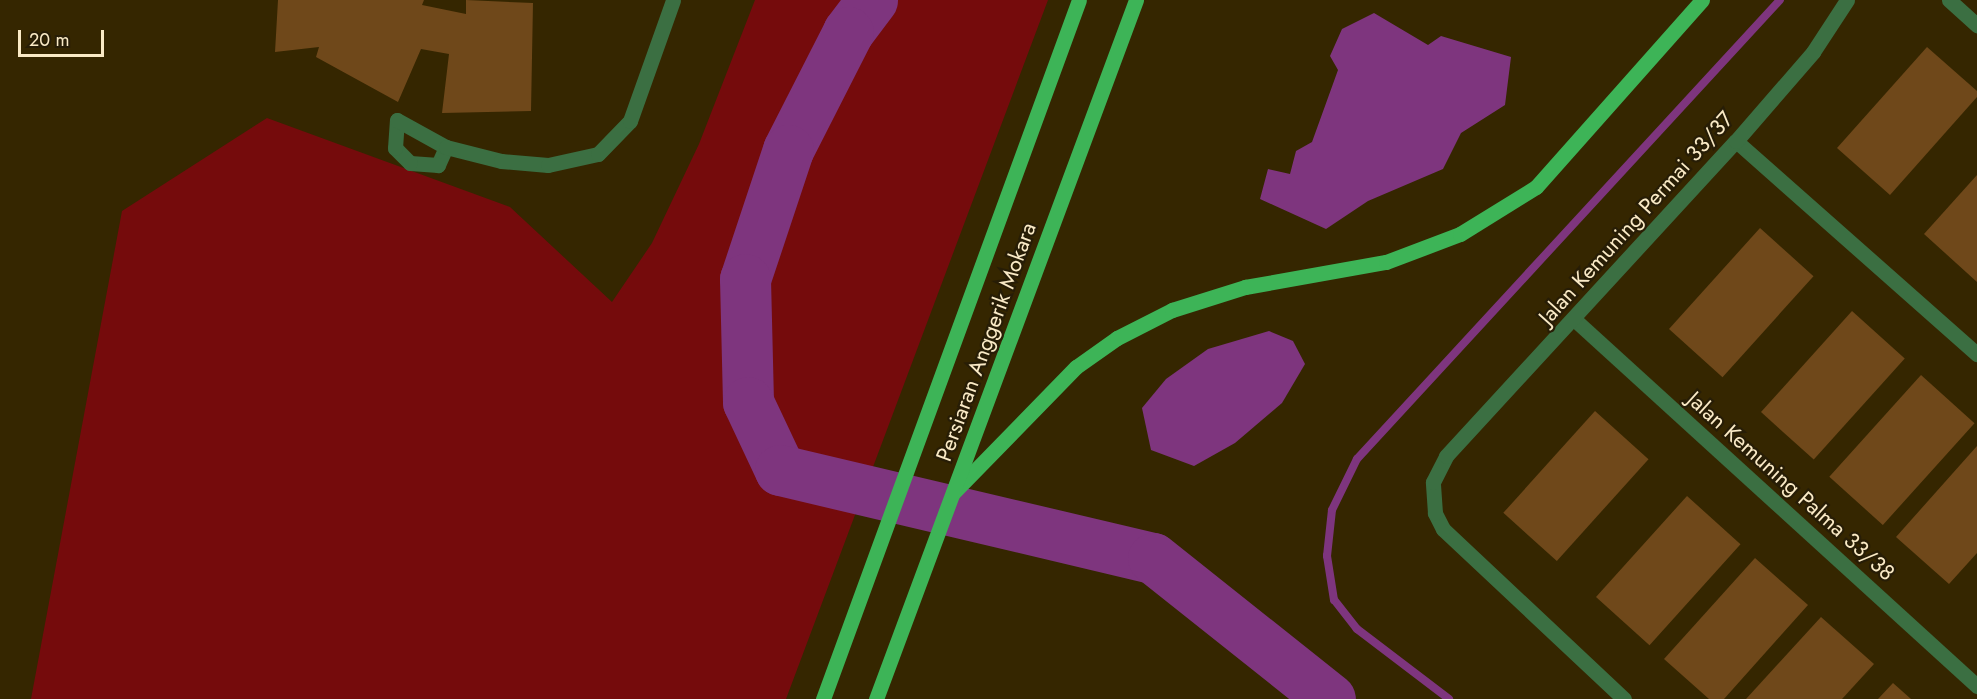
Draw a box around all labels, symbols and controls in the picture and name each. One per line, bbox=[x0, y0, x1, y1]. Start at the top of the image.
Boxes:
scale bar bbox=[21, 18, 106, 56]
text: 20 m bbox=[29, 27, 69, 53]
street label: Jalan Kemuning Permai 33/37 bbox=[1533, 106, 1739, 330]
street label: Persiaran Anggerik Mokara bbox=[931, 219, 1041, 465]
street label: Jalan Kemuning Palma 33/38 bbox=[1682, 386, 1900, 586]

